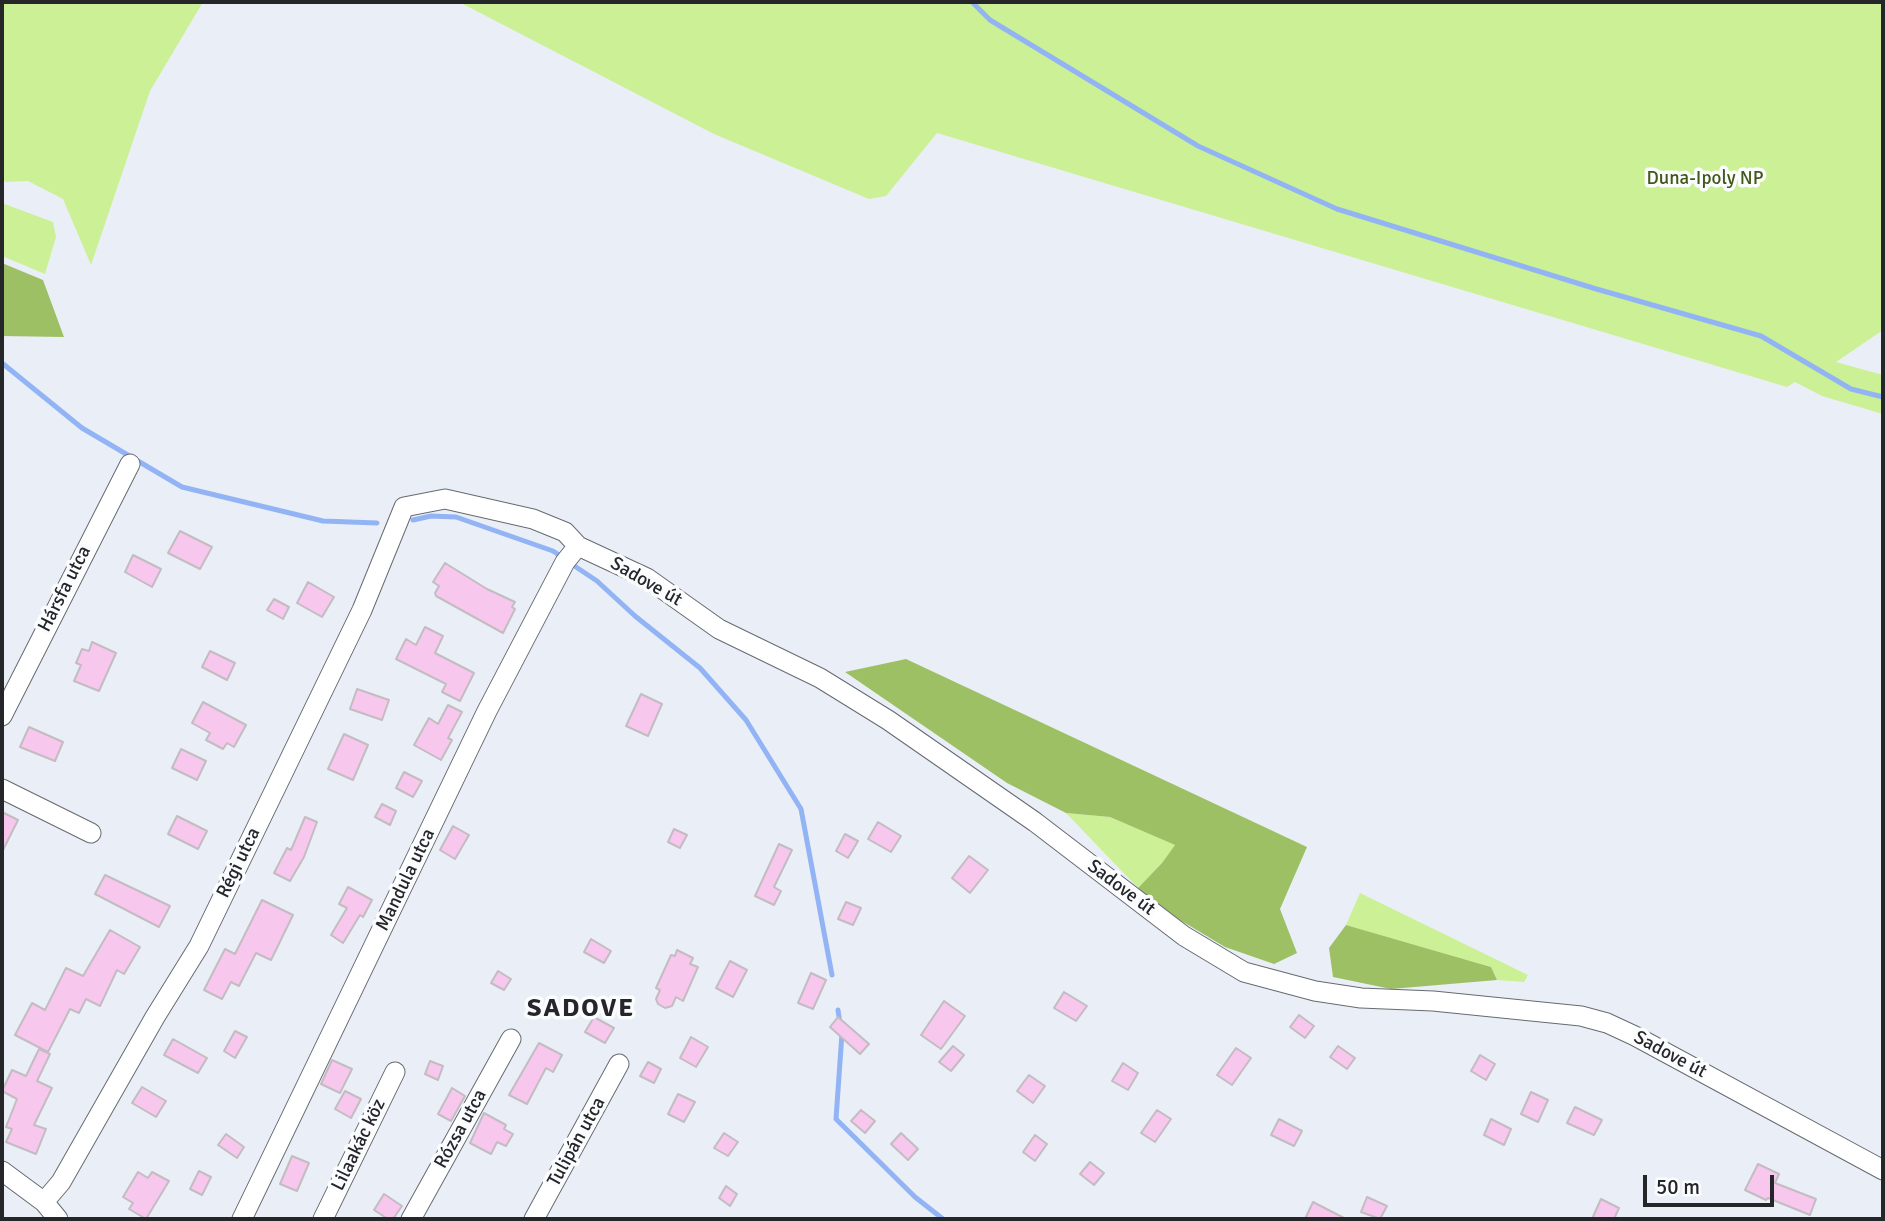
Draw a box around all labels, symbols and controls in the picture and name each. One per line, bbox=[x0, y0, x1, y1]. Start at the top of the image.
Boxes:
park label: Duna-Ipoly NP bbox=[1647, 168, 1763, 190]
street label: Hársfa utca bbox=[34, 542, 96, 636]
street label: Sadove út bbox=[606, 552, 686, 612]
street label: Régi utca bbox=[212, 824, 266, 902]
street label: Mandula utca bbox=[371, 825, 441, 935]
street label: Sadove út bbox=[1083, 855, 1159, 921]
district label: SADOVE bbox=[528, 993, 634, 1025]
street label: Sadove út bbox=[1630, 1026, 1710, 1084]
street label: Rózsa utca bbox=[430, 1086, 492, 1172]
street label: Tulipán utca bbox=[543, 1093, 611, 1191]
street label: Lilaakác köz bbox=[327, 1095, 391, 1195]
scale bar bbox=[1647, 1162, 1778, 1206]
text: 50 m bbox=[1656, 1174, 1700, 1200]

